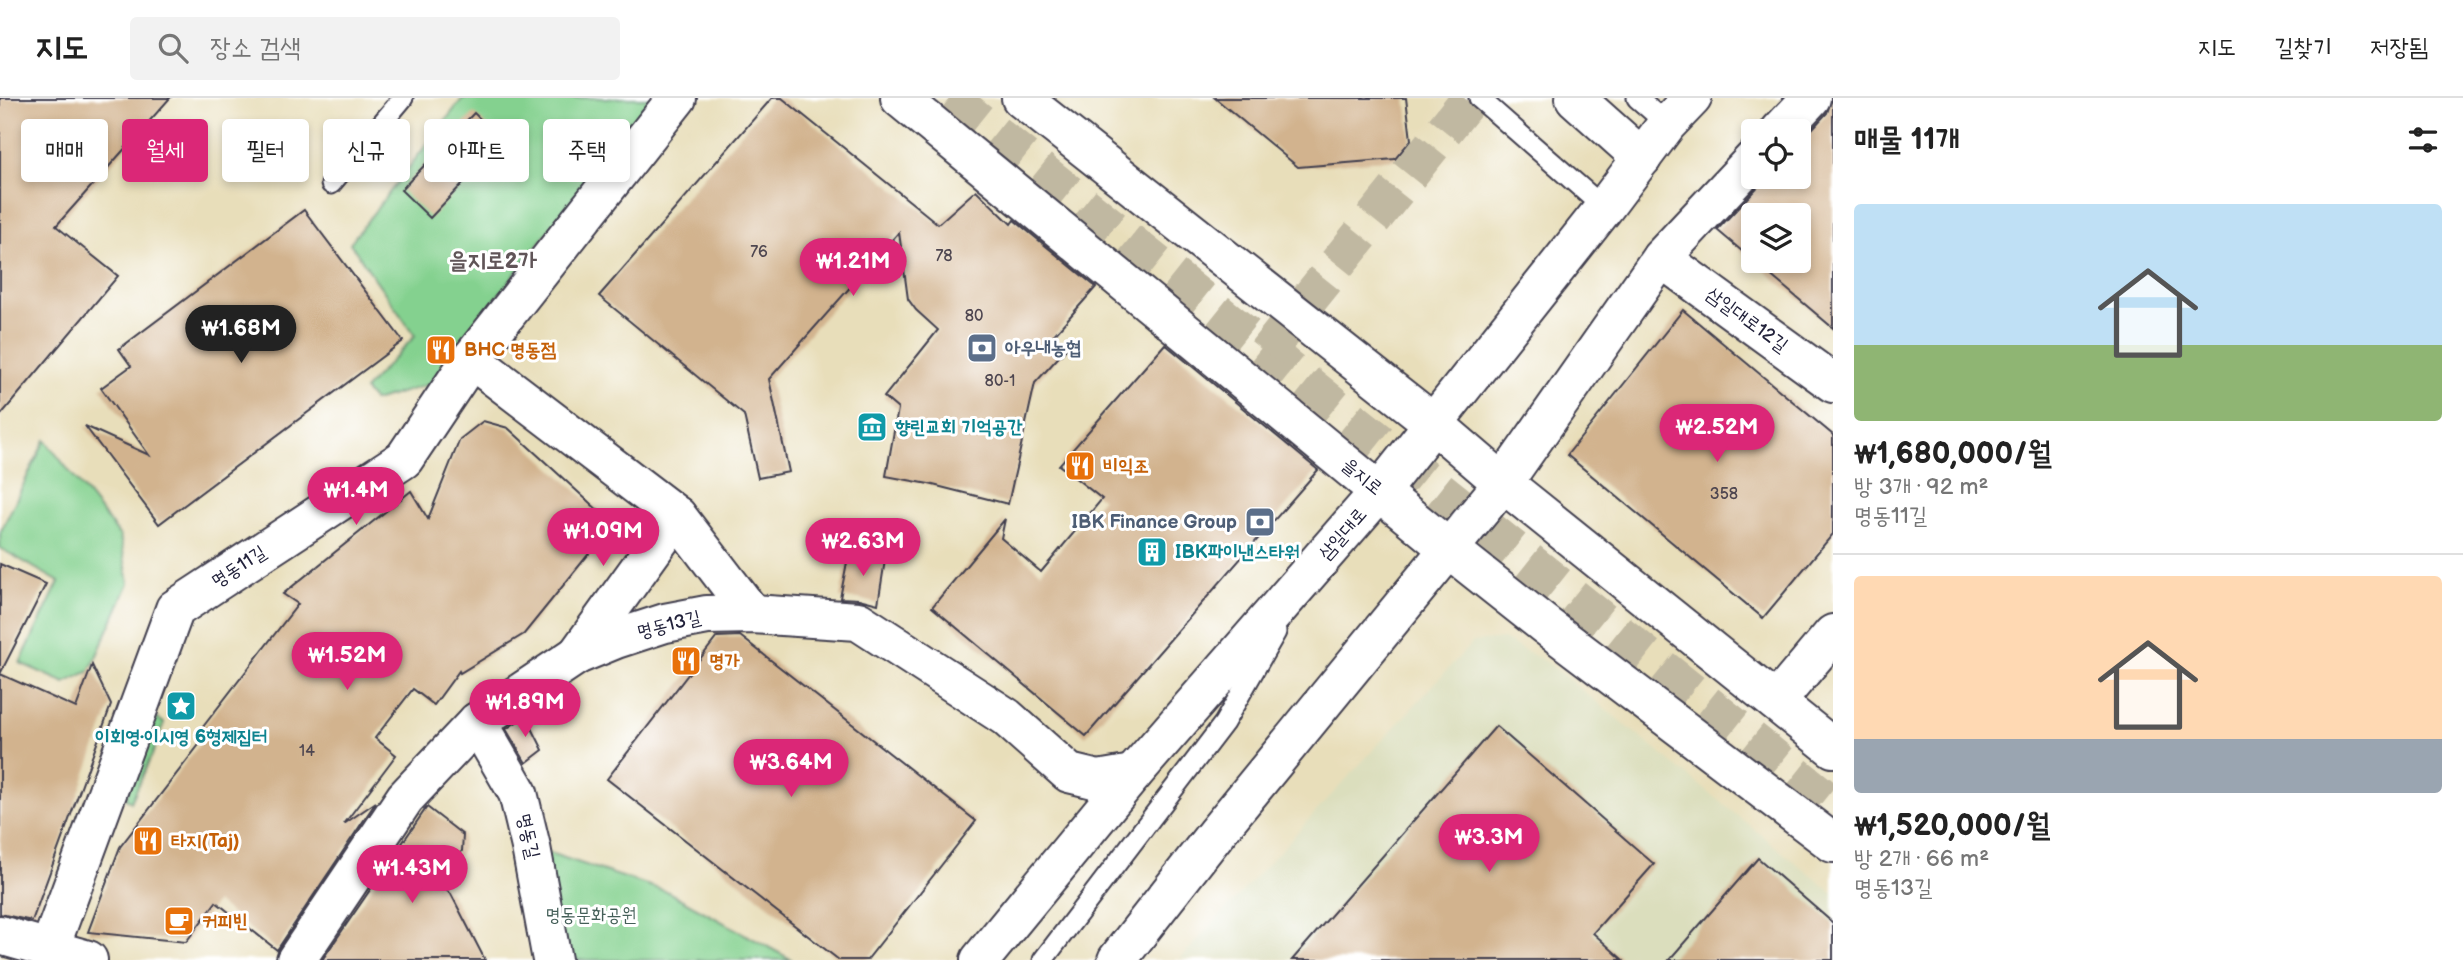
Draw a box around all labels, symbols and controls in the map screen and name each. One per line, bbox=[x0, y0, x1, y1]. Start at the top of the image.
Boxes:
search box bbox=[130, 17, 620, 80]
text: 지도 bbox=[35, 28, 88, 68]
icon: search bbox=[154, 29, 192, 67]
text: 장소 검색 bbox=[210, 33, 301, 64]
text: 지도 bbox=[2198, 33, 2236, 62]
text: 길찾기 bbox=[2274, 33, 2332, 62]
text: 저장됨 bbox=[2370, 33, 2428, 62]
chip: 매매 bbox=[21, 119, 108, 182]
chip: 월세 bbox=[122, 119, 208, 182]
chip: 필터 bbox=[222, 119, 309, 182]
chip: 신규 bbox=[323, 119, 410, 182]
chip: 아파트 bbox=[424, 119, 529, 182]
chip: 주택 bbox=[543, 119, 630, 182]
map controls bbox=[1741, 119, 1811, 273]
button: locate bbox=[1741, 119, 1811, 189]
icon: filters bbox=[2404, 121, 2442, 159]
text: 매물 11개 bbox=[1854, 122, 1960, 158]
button: layers bbox=[1741, 203, 1811, 273]
pin: ₩1.21M bbox=[796, 238, 910, 298]
house number: 76 bbox=[750, 243, 768, 262]
district label: 을지로2가 bbox=[449, 247, 537, 275]
text: ₩1.21M bbox=[816, 247, 890, 275]
house number: 78 bbox=[935, 247, 953, 266]
icon: home bbox=[2085, 250, 2211, 376]
street label: 삼일대로12길 bbox=[1702, 283, 1792, 357]
pin: ₩1.68M bbox=[184, 306, 298, 365]
house number: 80 bbox=[965, 307, 983, 326]
text: ₩1.68M bbox=[201, 314, 281, 342]
bank icon: 아우내농협 bbox=[965, 331, 999, 365]
restaurant icon: BHC 명동점 bbox=[424, 333, 458, 367]
place label: 아우내농협 bbox=[1005, 337, 1081, 360]
place label: BHC 명동점 bbox=[464, 339, 557, 362]
house number: 80-1 bbox=[985, 372, 1015, 391]
pin: ₩2.52M bbox=[1660, 404, 1774, 464]
museum icon: 향린교회 기억공간 bbox=[855, 410, 889, 444]
text: ₩2.52M bbox=[1676, 413, 1758, 441]
place label: 향린교회 기억공간 bbox=[894, 416, 1023, 439]
text: ₩1,680,000/월 bbox=[1854, 436, 2052, 472]
restaurant icon: 비익조 bbox=[1063, 449, 1097, 483]
street label: 을지로 bbox=[1337, 454, 1387, 500]
place label: 비익조 bbox=[1103, 455, 1149, 478]
pin: ₩1.4M bbox=[307, 468, 405, 527]
text: 방 3개 · 92 m² bbox=[1854, 473, 1988, 501]
text: ₩1.4M bbox=[323, 476, 389, 504]
house number: 358 bbox=[1710, 485, 1738, 504]
text: 명동11길 bbox=[1854, 502, 1927, 530]
street label: 삼일대로 bbox=[1314, 503, 1372, 565]
bank icon: IBK Finance Group bbox=[1243, 505, 1277, 539]
pin: ₩1.09M bbox=[546, 508, 660, 568]
place label: IBK Finance Group bbox=[1072, 511, 1237, 534]
text: ₩1.09M bbox=[563, 517, 643, 545]
pin: ₩2.63M bbox=[806, 518, 920, 578]
text: ₩2.63M bbox=[821, 527, 905, 555]
building icon: IBK파이낸스타워 bbox=[1135, 535, 1169, 569]
street label: 명동11길 bbox=[207, 541, 271, 593]
place label: IBK파이낸스타워 bbox=[1175, 541, 1300, 564]
street label: 명동13길 bbox=[635, 606, 703, 644]
icon: home bbox=[2085, 622, 2211, 748]
pin: ₩1.52M bbox=[290, 632, 404, 692]
text: ₩1.52M bbox=[308, 641, 386, 669]
restaurant icon: 명가 bbox=[669, 644, 703, 678]
place label: 명가 bbox=[709, 650, 740, 673]
pin: ₩1.89M bbox=[468, 680, 582, 739]
text: ₩1.89M bbox=[486, 688, 565, 716]
place icon: 이회영·이시영 6형제집터 bbox=[164, 689, 198, 723]
place label: 이회영·이시영 6형제집터 bbox=[95, 726, 267, 749]
pin: ₩3.64M bbox=[734, 740, 848, 799]
house number: 14 bbox=[299, 742, 315, 761]
text: ₩3.64M bbox=[750, 748, 832, 776]
text: ₩1,520,000/월 bbox=[1854, 808, 2050, 844]
street label: 명동길 bbox=[512, 811, 544, 861]
pin: ₩3.3M bbox=[1440, 814, 1538, 874]
text: ₩3.3M bbox=[1455, 823, 1523, 851]
restaurant icon: 타지(Taj) bbox=[131, 824, 165, 858]
place label: 타지(Taj) bbox=[171, 830, 240, 853]
text: 방 2개 · 66 m² bbox=[1854, 845, 1989, 873]
pin: ₩1.43M bbox=[355, 846, 469, 905]
text: ₩1.43M bbox=[373, 854, 451, 882]
text: 명동13길 bbox=[1854, 874, 1933, 902]
cafe icon: 커피빈 bbox=[162, 904, 196, 938]
park label: 명동문화공원 bbox=[545, 904, 637, 927]
place label: 커피빈 bbox=[202, 910, 248, 933]

